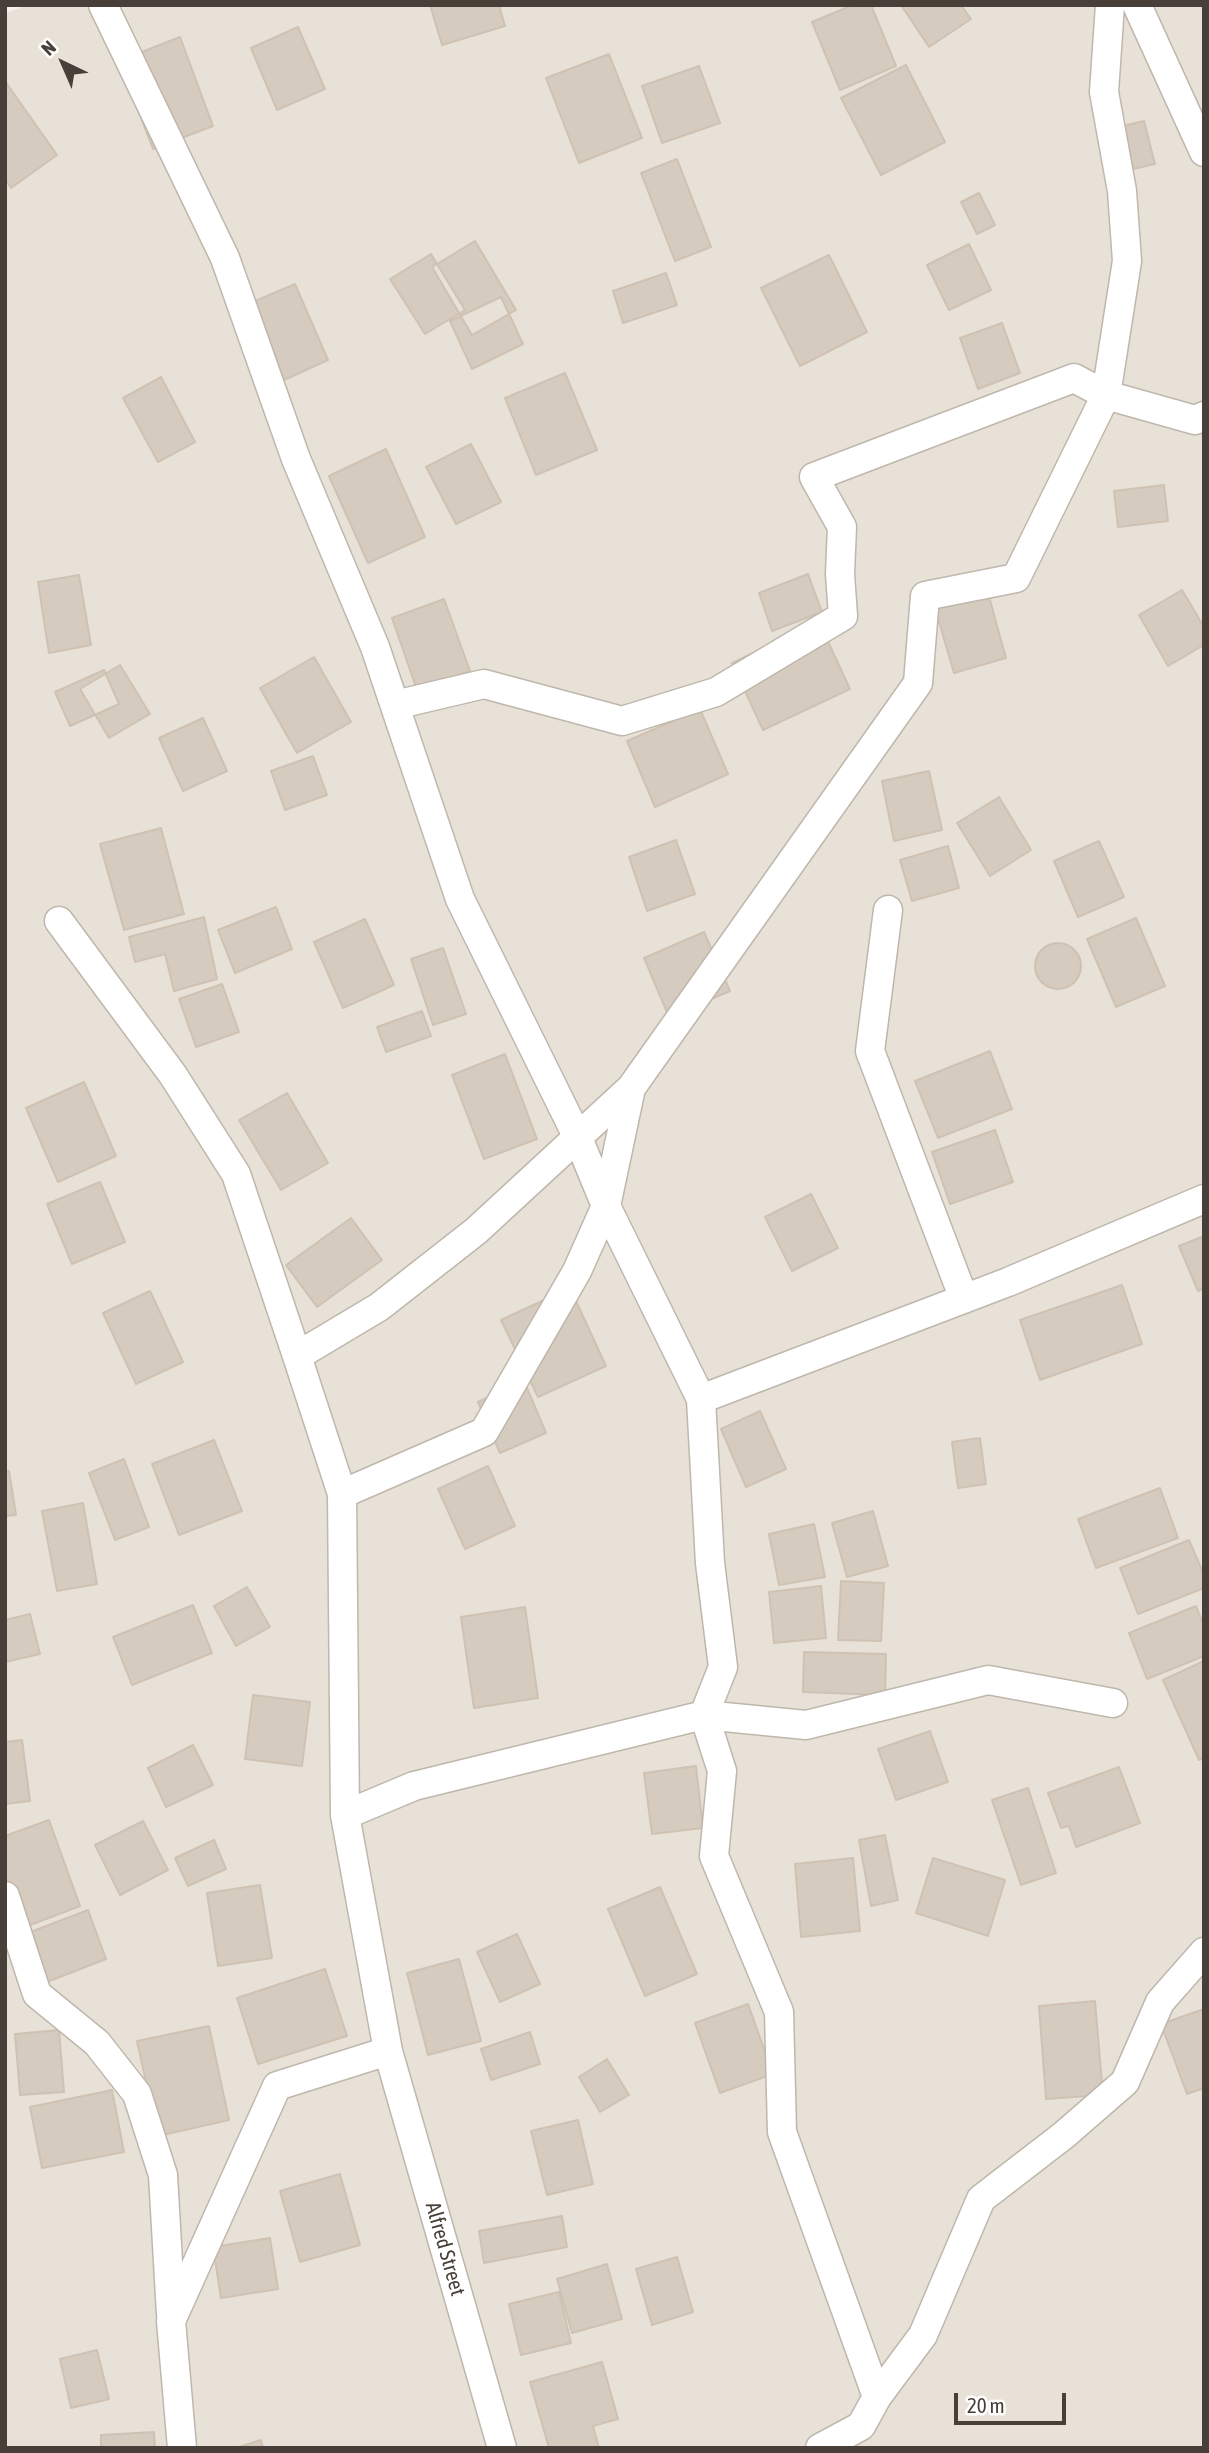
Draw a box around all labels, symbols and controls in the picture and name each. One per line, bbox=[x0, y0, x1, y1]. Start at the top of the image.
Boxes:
north arrow bbox=[28, 28, 98, 98]
text: N bbox=[37, 36, 60, 60]
street label: Alfred Street bbox=[420, 2199, 470, 2299]
scale bar bbox=[957, 2380, 1069, 2424]
text: 20 m bbox=[967, 2393, 1005, 2417]

